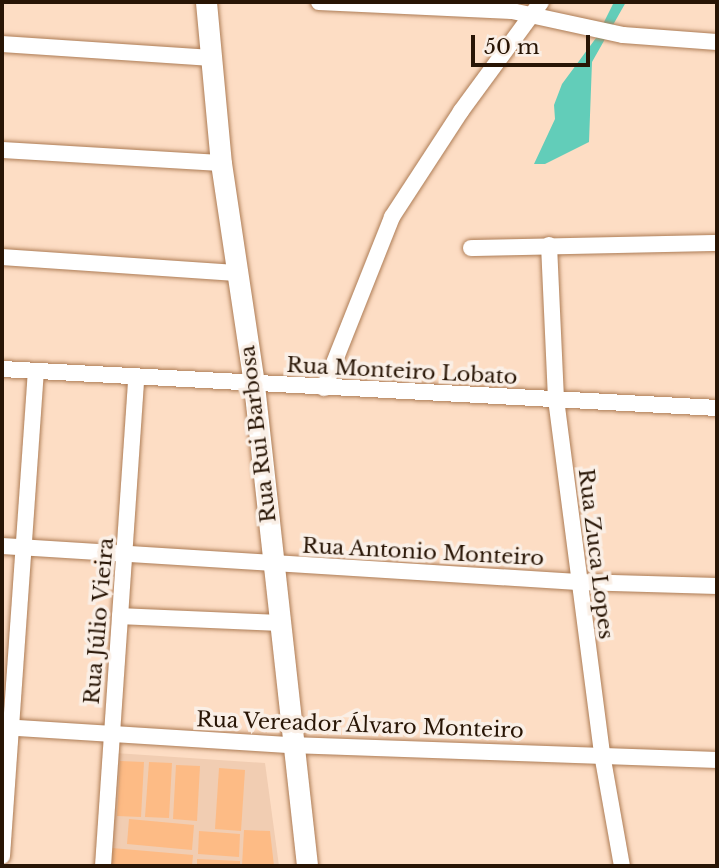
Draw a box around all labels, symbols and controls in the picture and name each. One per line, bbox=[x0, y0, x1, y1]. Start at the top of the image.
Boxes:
scale bar bbox=[474, 21, 593, 65]
text: 50 m bbox=[484, 34, 539, 60]
street label: Rua Rui Barbosa bbox=[235, 344, 281, 524]
street label: Rua Monteiro Lobato bbox=[286, 352, 518, 390]
street label: Rua Zuca Lopes bbox=[573, 467, 619, 641]
street label: Rua Antonio Monteiro bbox=[301, 533, 545, 571]
street label: Rua Júlio Vieira bbox=[79, 536, 119, 706]
street label: Rua Vereador Álvaro Monteiro bbox=[195, 707, 525, 743]

